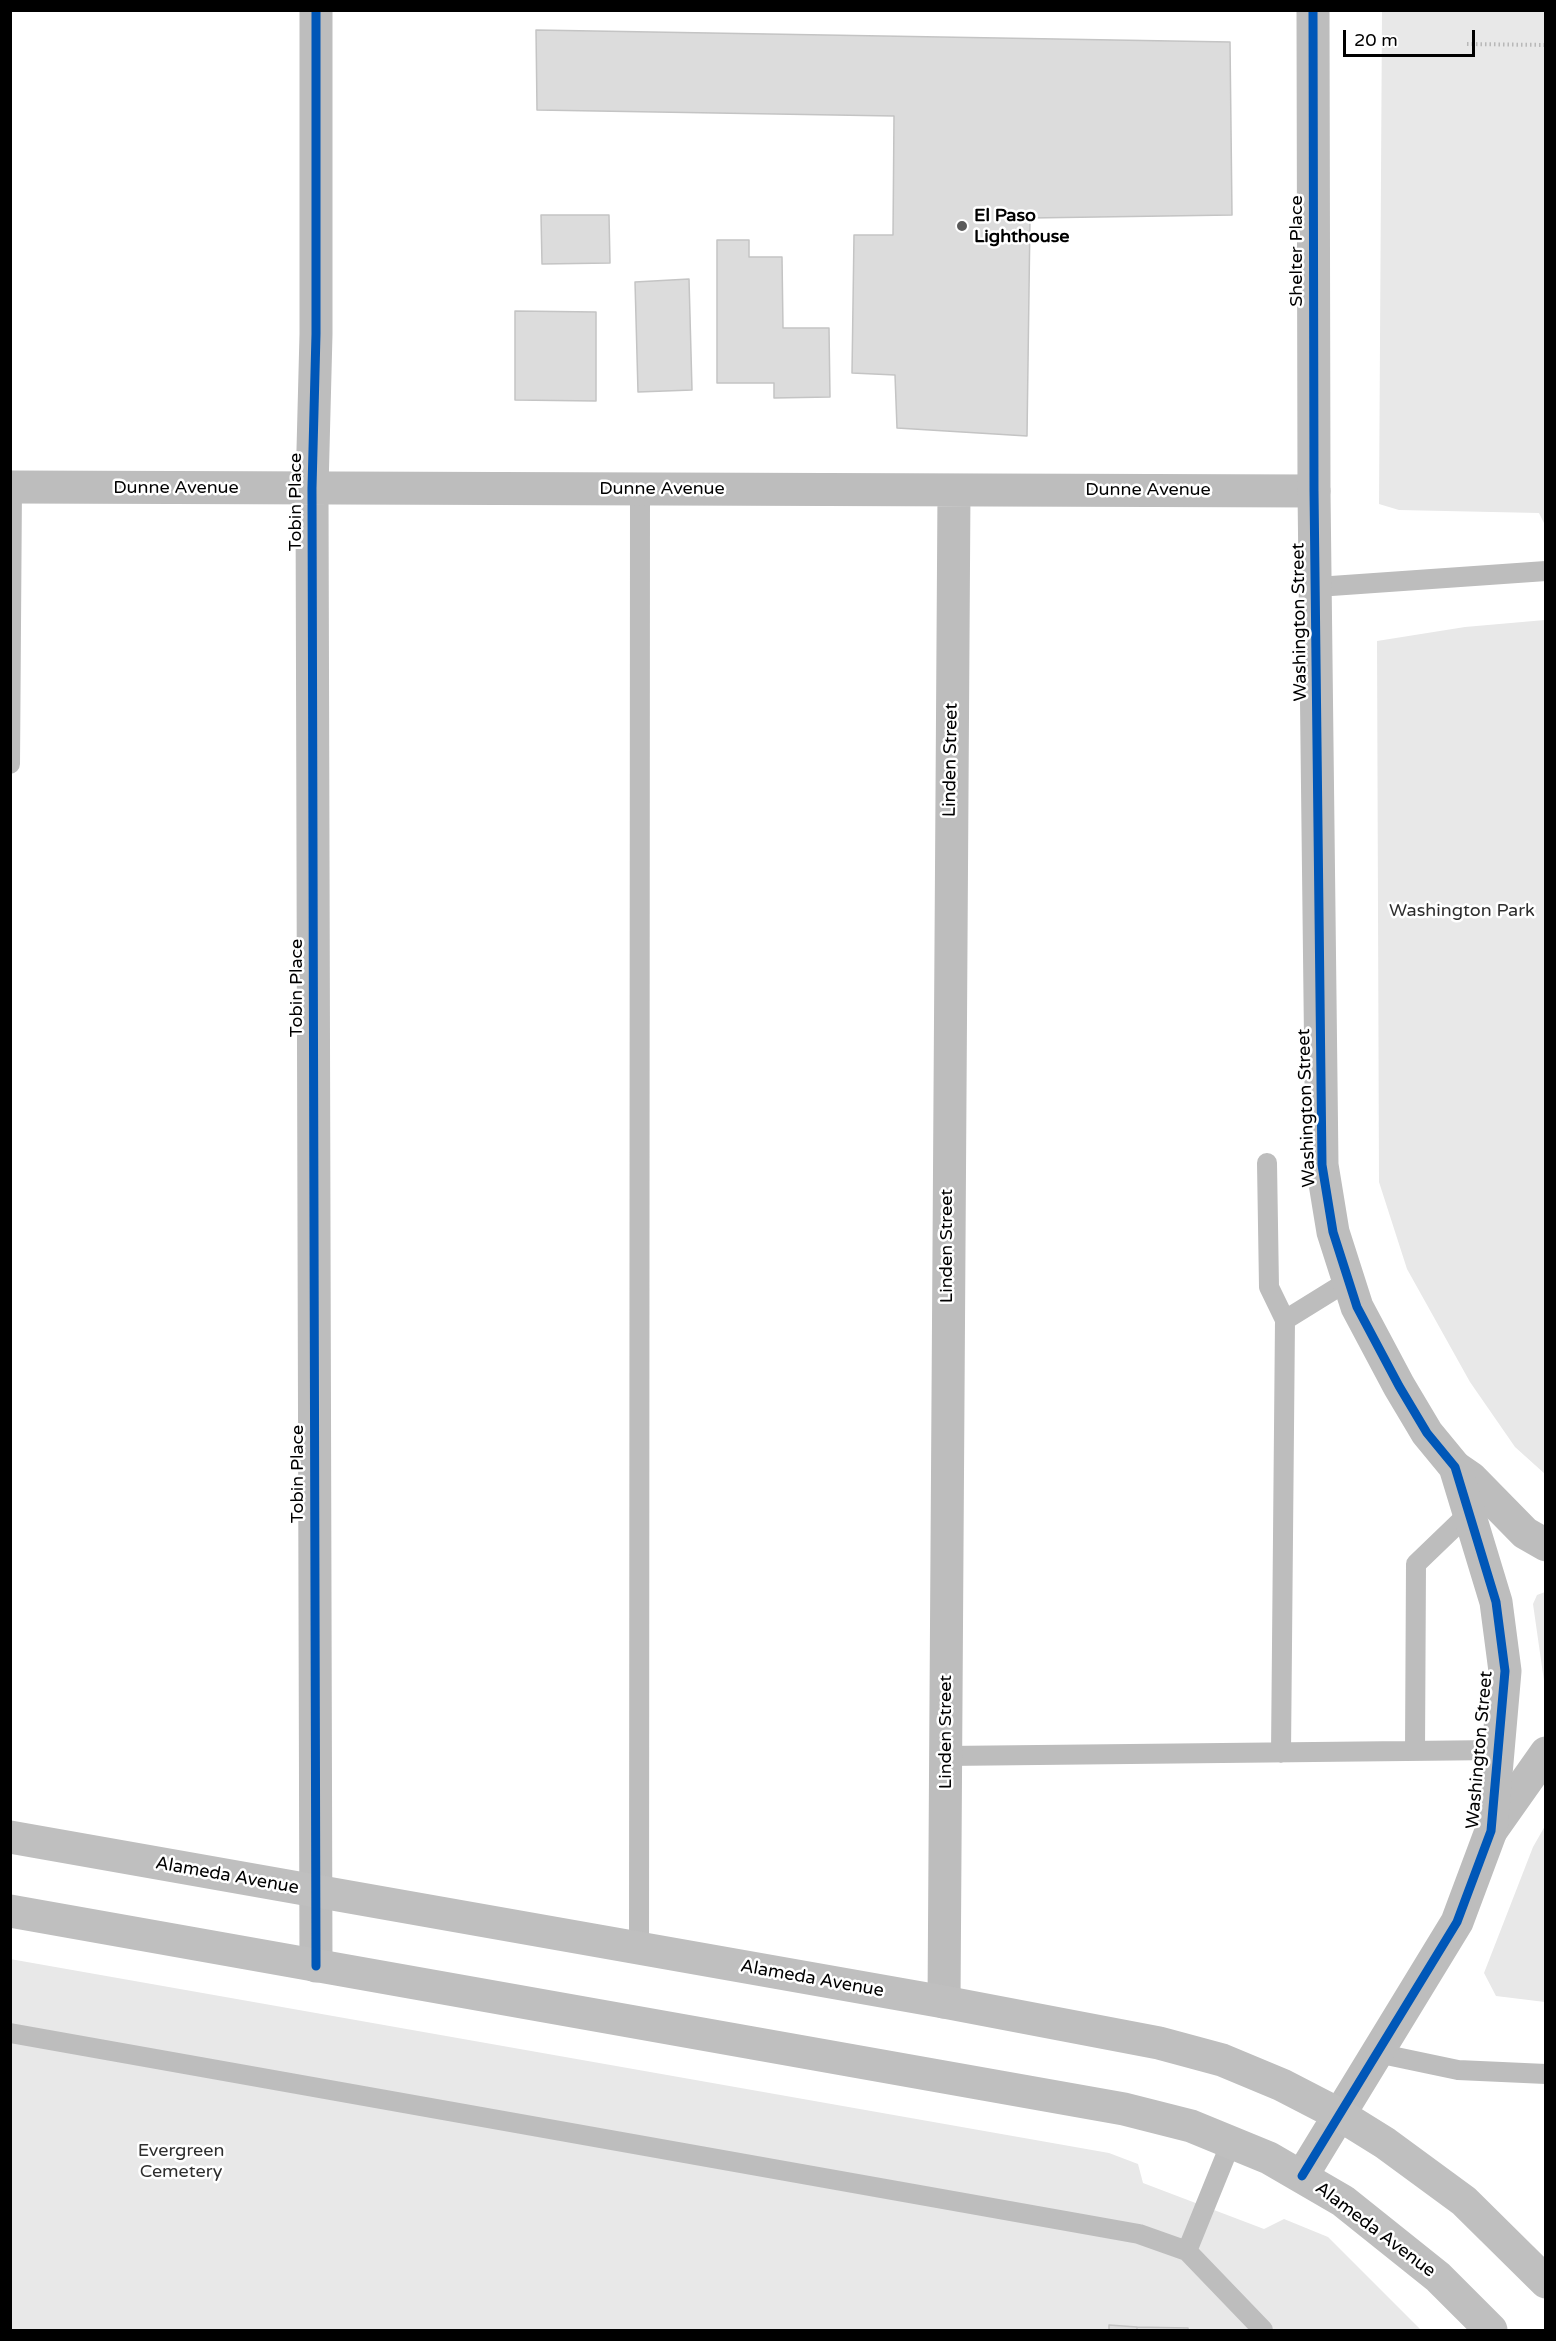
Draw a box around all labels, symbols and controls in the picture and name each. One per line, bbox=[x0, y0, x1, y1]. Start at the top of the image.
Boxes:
scale bar bbox=[1346, 18, 1478, 56]
text: 20 m bbox=[1354, 29, 1398, 51]
street label: Shelter Place bbox=[1286, 195, 1308, 307]
place label: El Paso Lighthouse bbox=[974, 205, 1070, 248]
marker: El Paso Lighthouse bbox=[955, 219, 969, 233]
street label: Tobin Place bbox=[285, 453, 307, 551]
street label: Dunne Avenue bbox=[113, 477, 239, 499]
street label: Dunne Avenue bbox=[599, 478, 725, 500]
street label: Dunne Avenue bbox=[1085, 479, 1211, 501]
street label: Washington Street bbox=[1288, 542, 1312, 702]
street label: Linden Street bbox=[939, 703, 963, 817]
park label: Washington Park bbox=[1389, 900, 1535, 922]
street label: Tobin Place bbox=[286, 939, 308, 1037]
street label: Washington Street bbox=[1293, 1028, 1321, 1188]
street label: Linden Street bbox=[936, 1189, 958, 1303]
street label: Tobin Place bbox=[287, 1425, 309, 1523]
street label: Washington Street bbox=[1462, 1670, 1498, 1830]
street label: Linden Street bbox=[935, 1675, 957, 1789]
street label: Alameda Avenue bbox=[154, 1853, 300, 1899]
street label: Alameda Avenue bbox=[739, 1956, 885, 2002]
park label: Evergreen Cemetery bbox=[138, 2140, 224, 2182]
street label: Alameda Avenue bbox=[1311, 2178, 1439, 2282]

